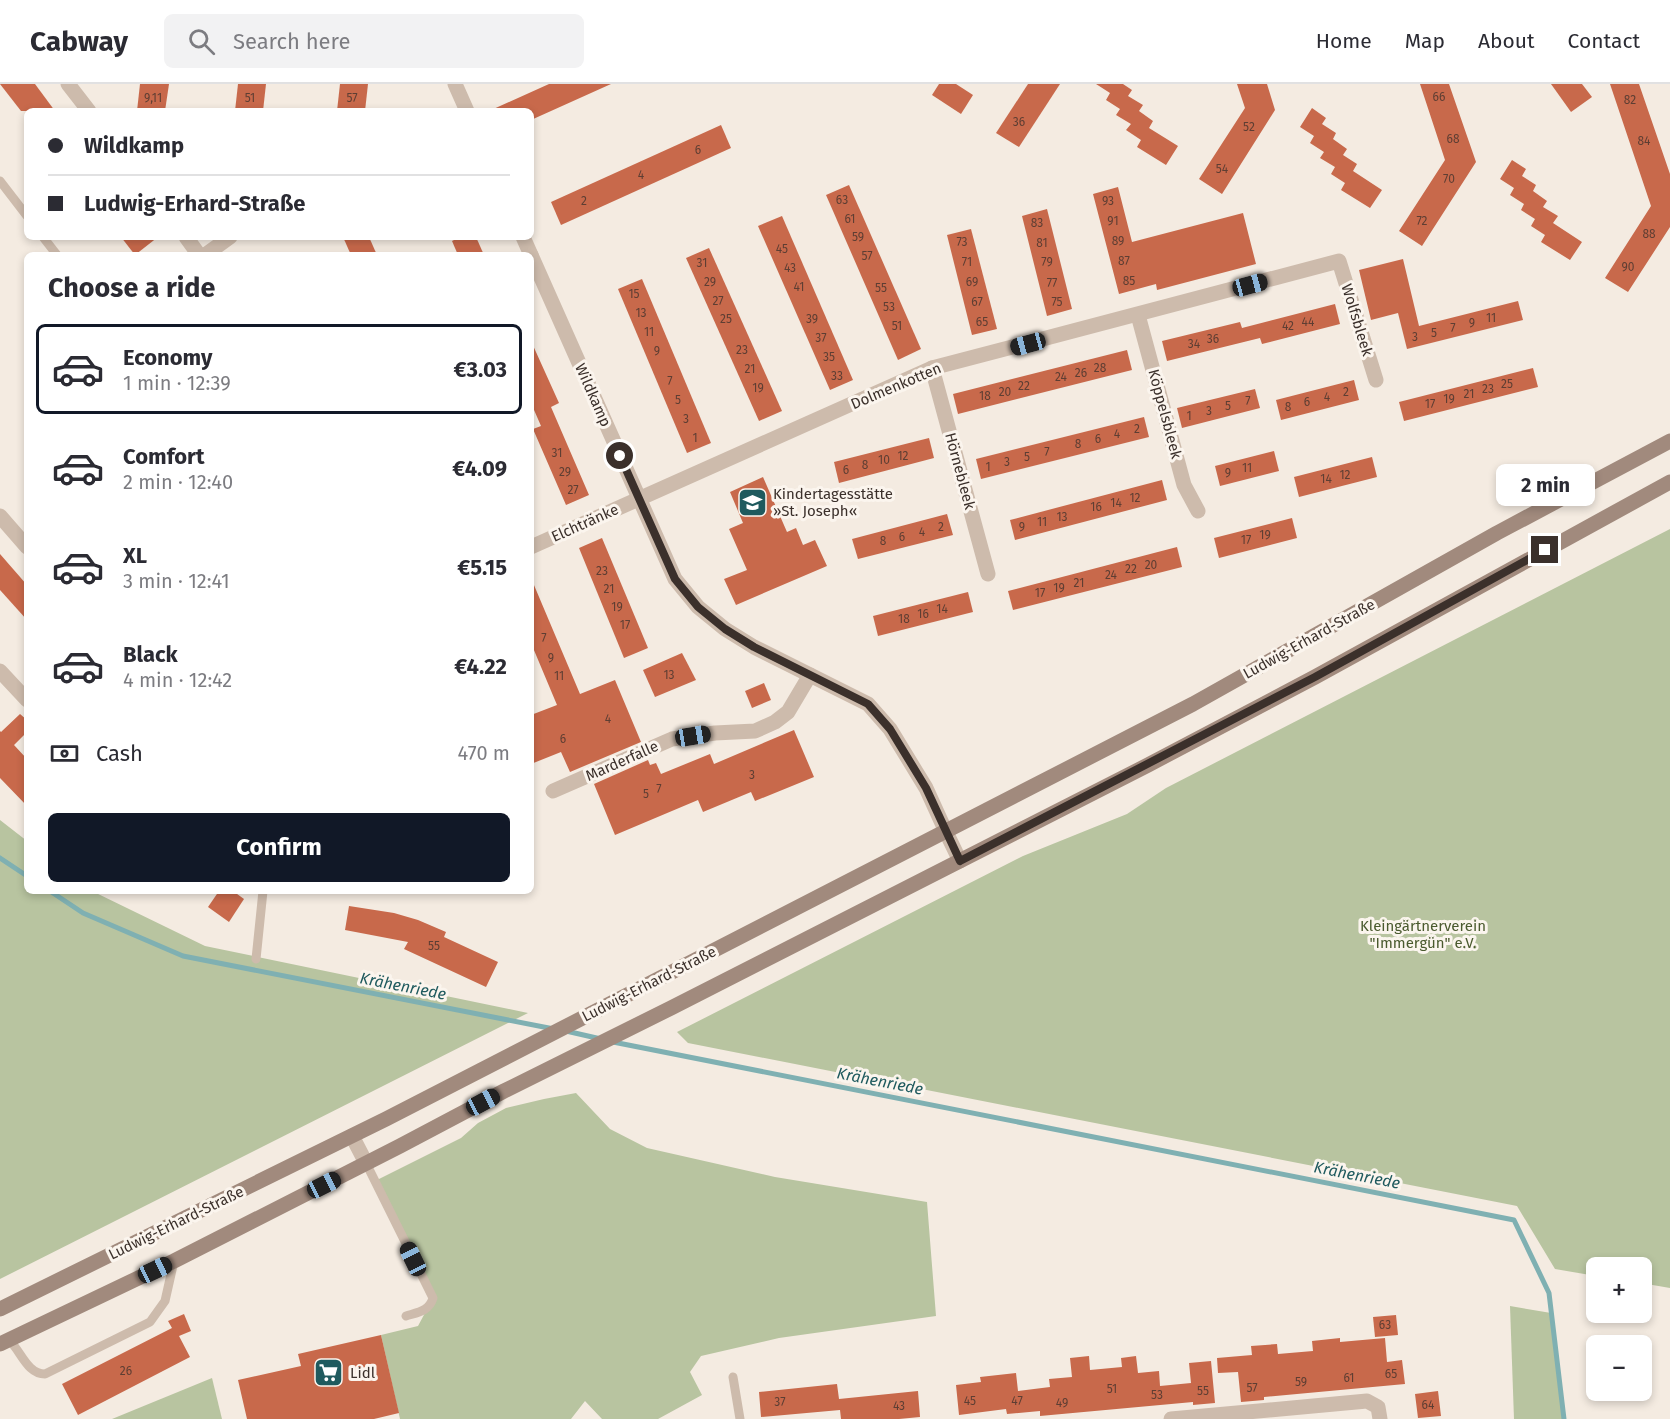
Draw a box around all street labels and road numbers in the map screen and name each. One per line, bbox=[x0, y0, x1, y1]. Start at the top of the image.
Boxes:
street label: Wolfsbleek bbox=[1337, 282, 1377, 359]
street label: Dolmenkotten bbox=[848, 359, 944, 413]
street label: Wildkamp bbox=[571, 361, 615, 429]
street label: Köppelsbleek bbox=[1144, 367, 1186, 461]
street label: Hörnebleek bbox=[941, 431, 979, 512]
street label: Elchtränke bbox=[549, 500, 621, 546]
street label: Ludwig-Erhard-Straße bbox=[1240, 595, 1378, 683]
street label: Marderfalle bbox=[583, 737, 661, 785]
street label: Ludwig-Erhard-Straße bbox=[579, 942, 719, 1026]
street label: Ludwig-Erhard-Straße bbox=[106, 1182, 246, 1264]

